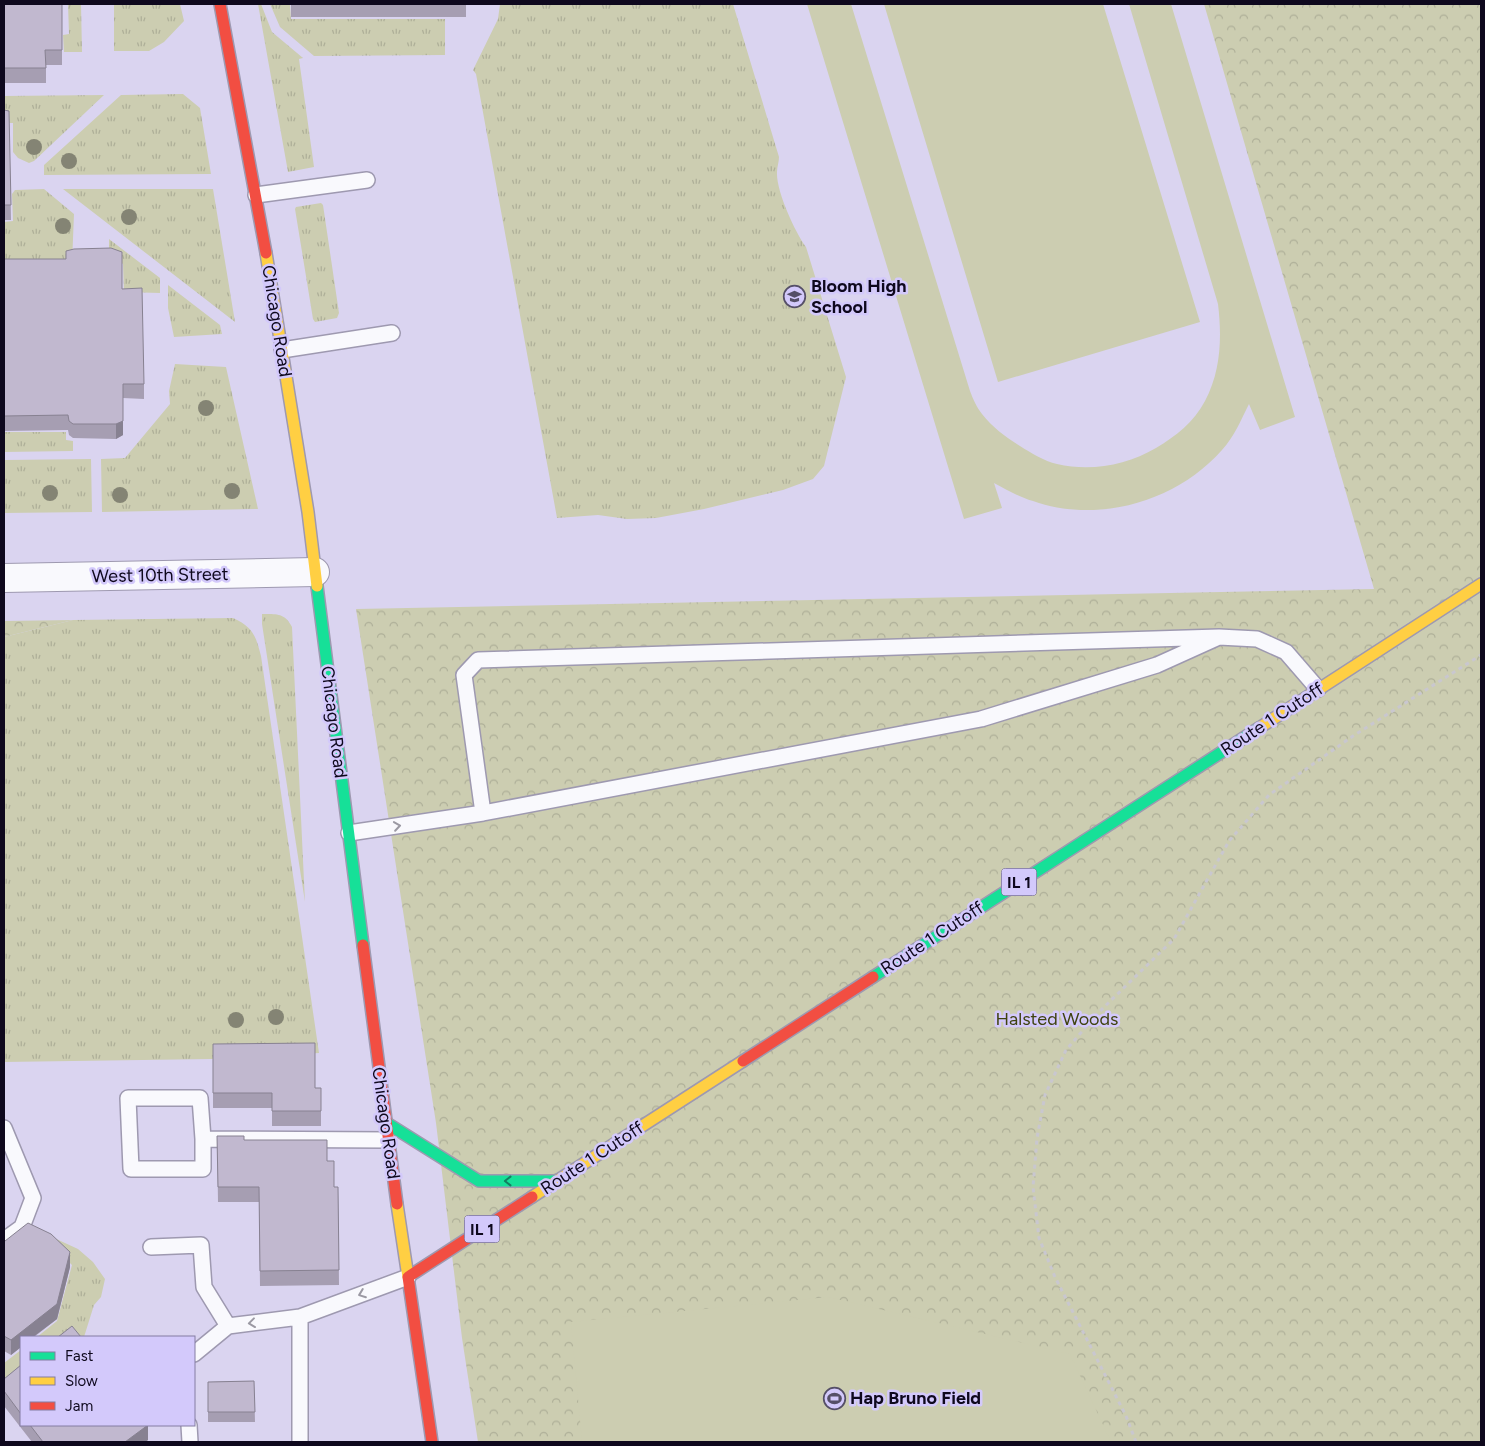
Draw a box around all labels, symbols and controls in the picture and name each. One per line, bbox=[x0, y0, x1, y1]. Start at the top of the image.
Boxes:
street label: Chicago Road bbox=[257, 263, 297, 379]
place label: Bloom High School bbox=[811, 275, 907, 318]
school or university icon: Bloom High School bbox=[783, 284, 807, 308]
street label: West 10th Street bbox=[91, 563, 229, 587]
street label: Chicago Road bbox=[316, 665, 352, 779]
street label: Route 1 Cutoff bbox=[1216, 677, 1328, 760]
one-way arrow bbox=[392, 821, 401, 831]
road number: IL 1 bbox=[1002, 869, 1036, 896]
street label: Route 1 Cutoff bbox=[876, 896, 988, 979]
park label: Halsted Woods bbox=[996, 1008, 1119, 1030]
street label: Chicago Road bbox=[367, 1066, 405, 1180]
street label: Route 1 Cutoff bbox=[536, 1116, 648, 1199]
one-way arrow bbox=[503, 1176, 511, 1186]
road number: IL 1 bbox=[464, 1216, 500, 1242]
one-way arrow bbox=[358, 1288, 367, 1298]
one-way arrow bbox=[248, 1317, 256, 1328]
legend bbox=[20, 1336, 195, 1426]
text: Fast bbox=[65, 1347, 94, 1365]
text: Slow bbox=[65, 1372, 98, 1390]
sports icon: Hap Bruno Field bbox=[822, 1386, 846, 1410]
place label: Hap Bruno Field bbox=[850, 1387, 981, 1409]
text: Jam bbox=[65, 1397, 93, 1415]

